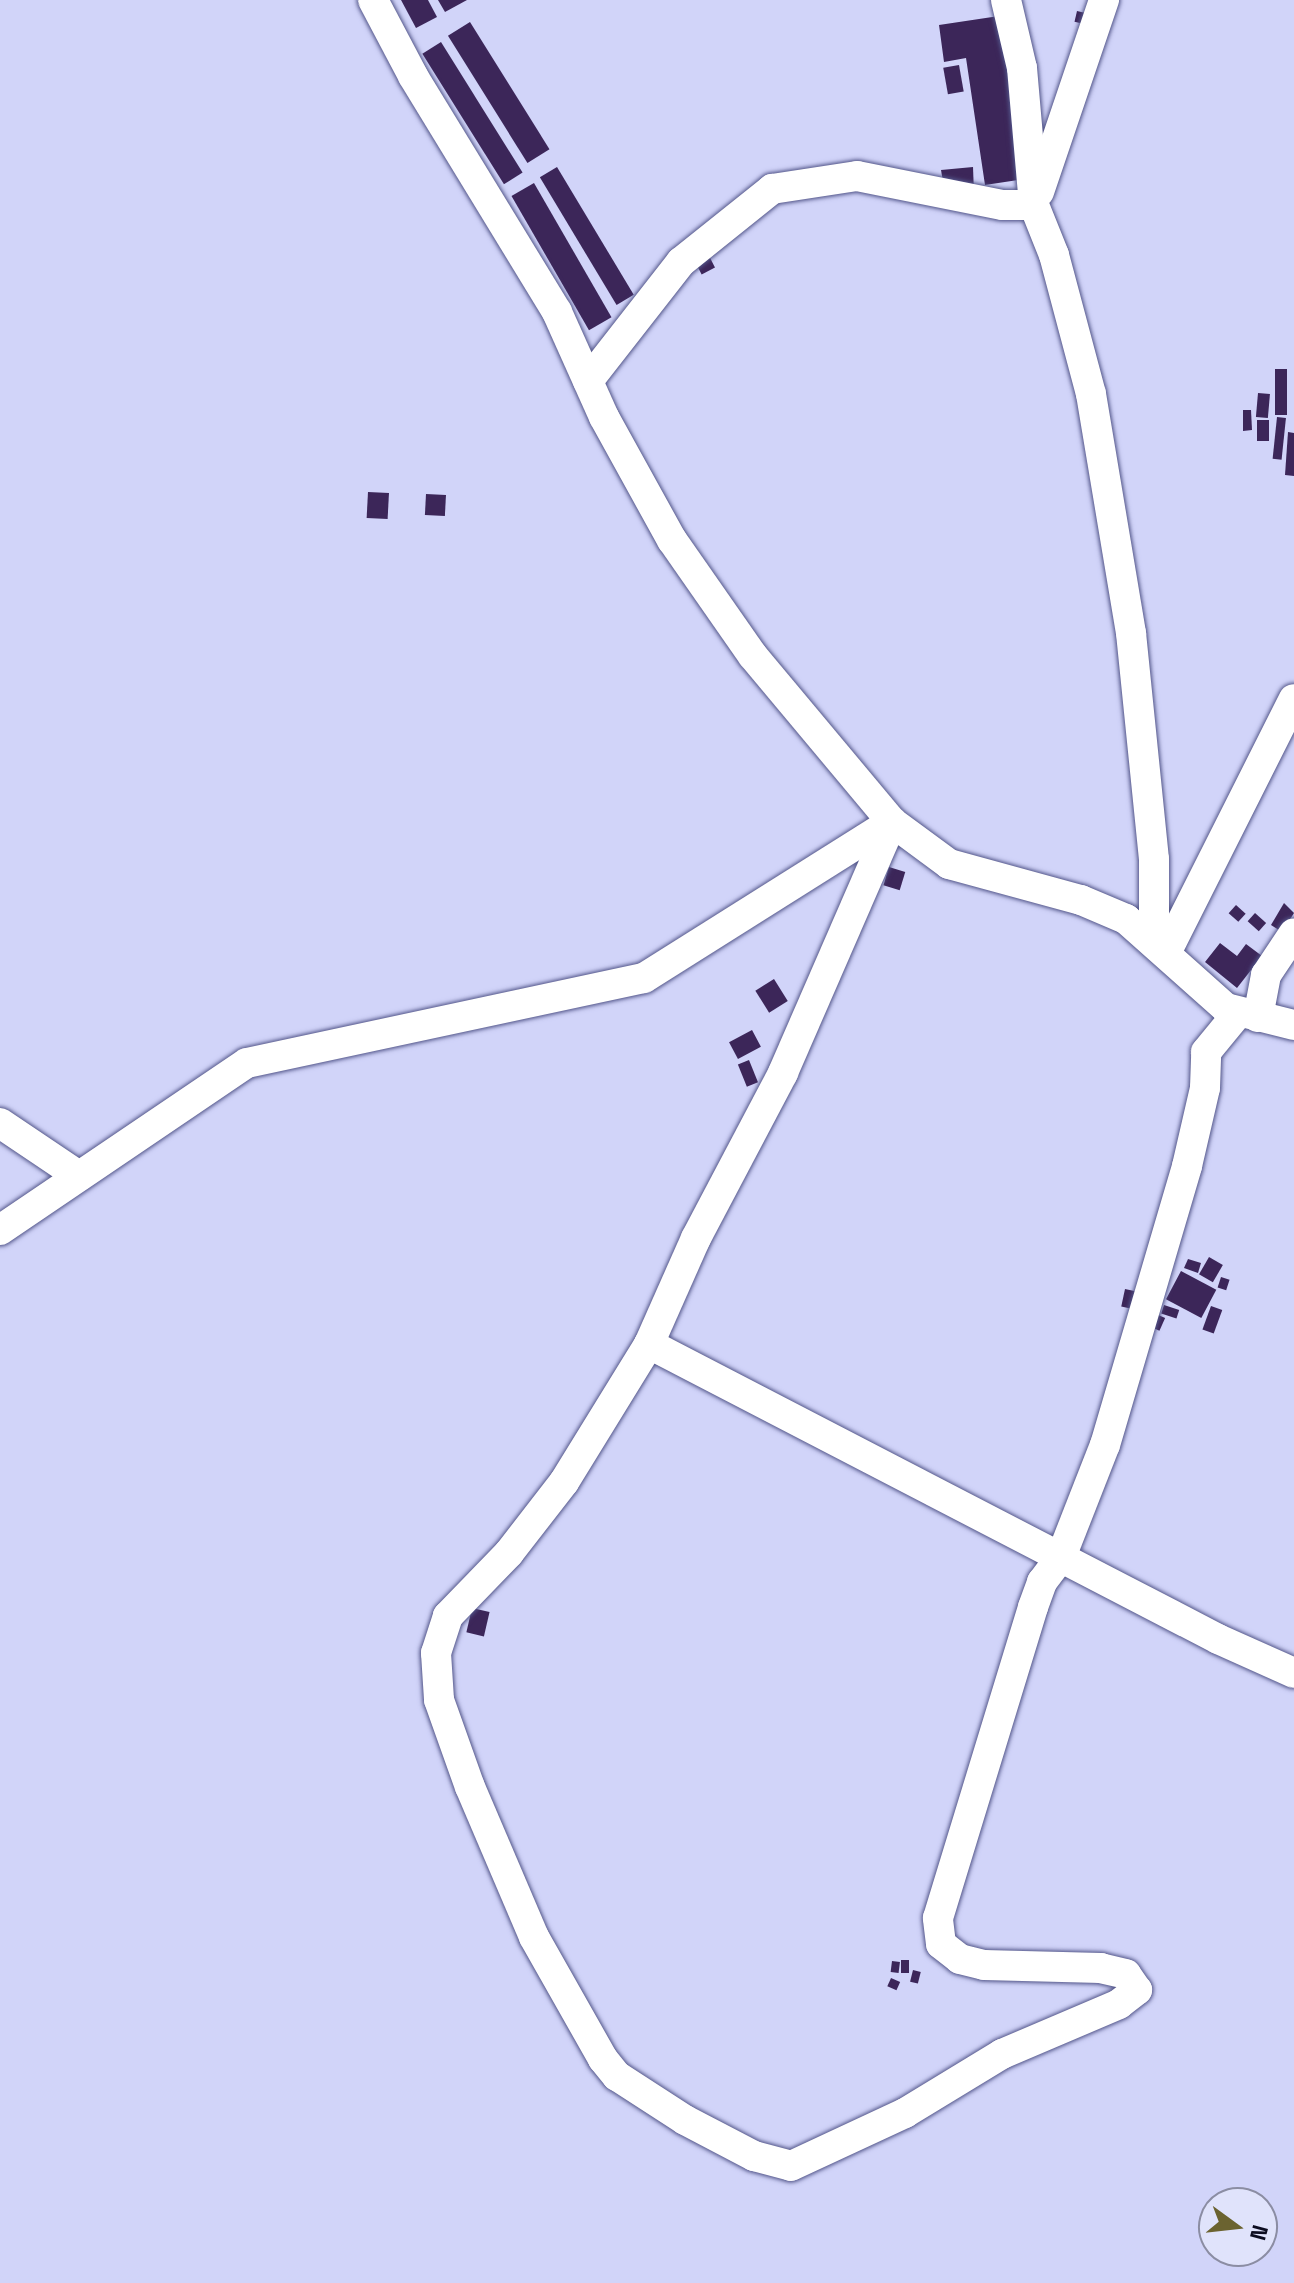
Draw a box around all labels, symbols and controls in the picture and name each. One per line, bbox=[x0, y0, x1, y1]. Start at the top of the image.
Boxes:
north arrow bbox=[1198, 2187, 1278, 2267]
text: N bbox=[1244, 2222, 1275, 2243]

